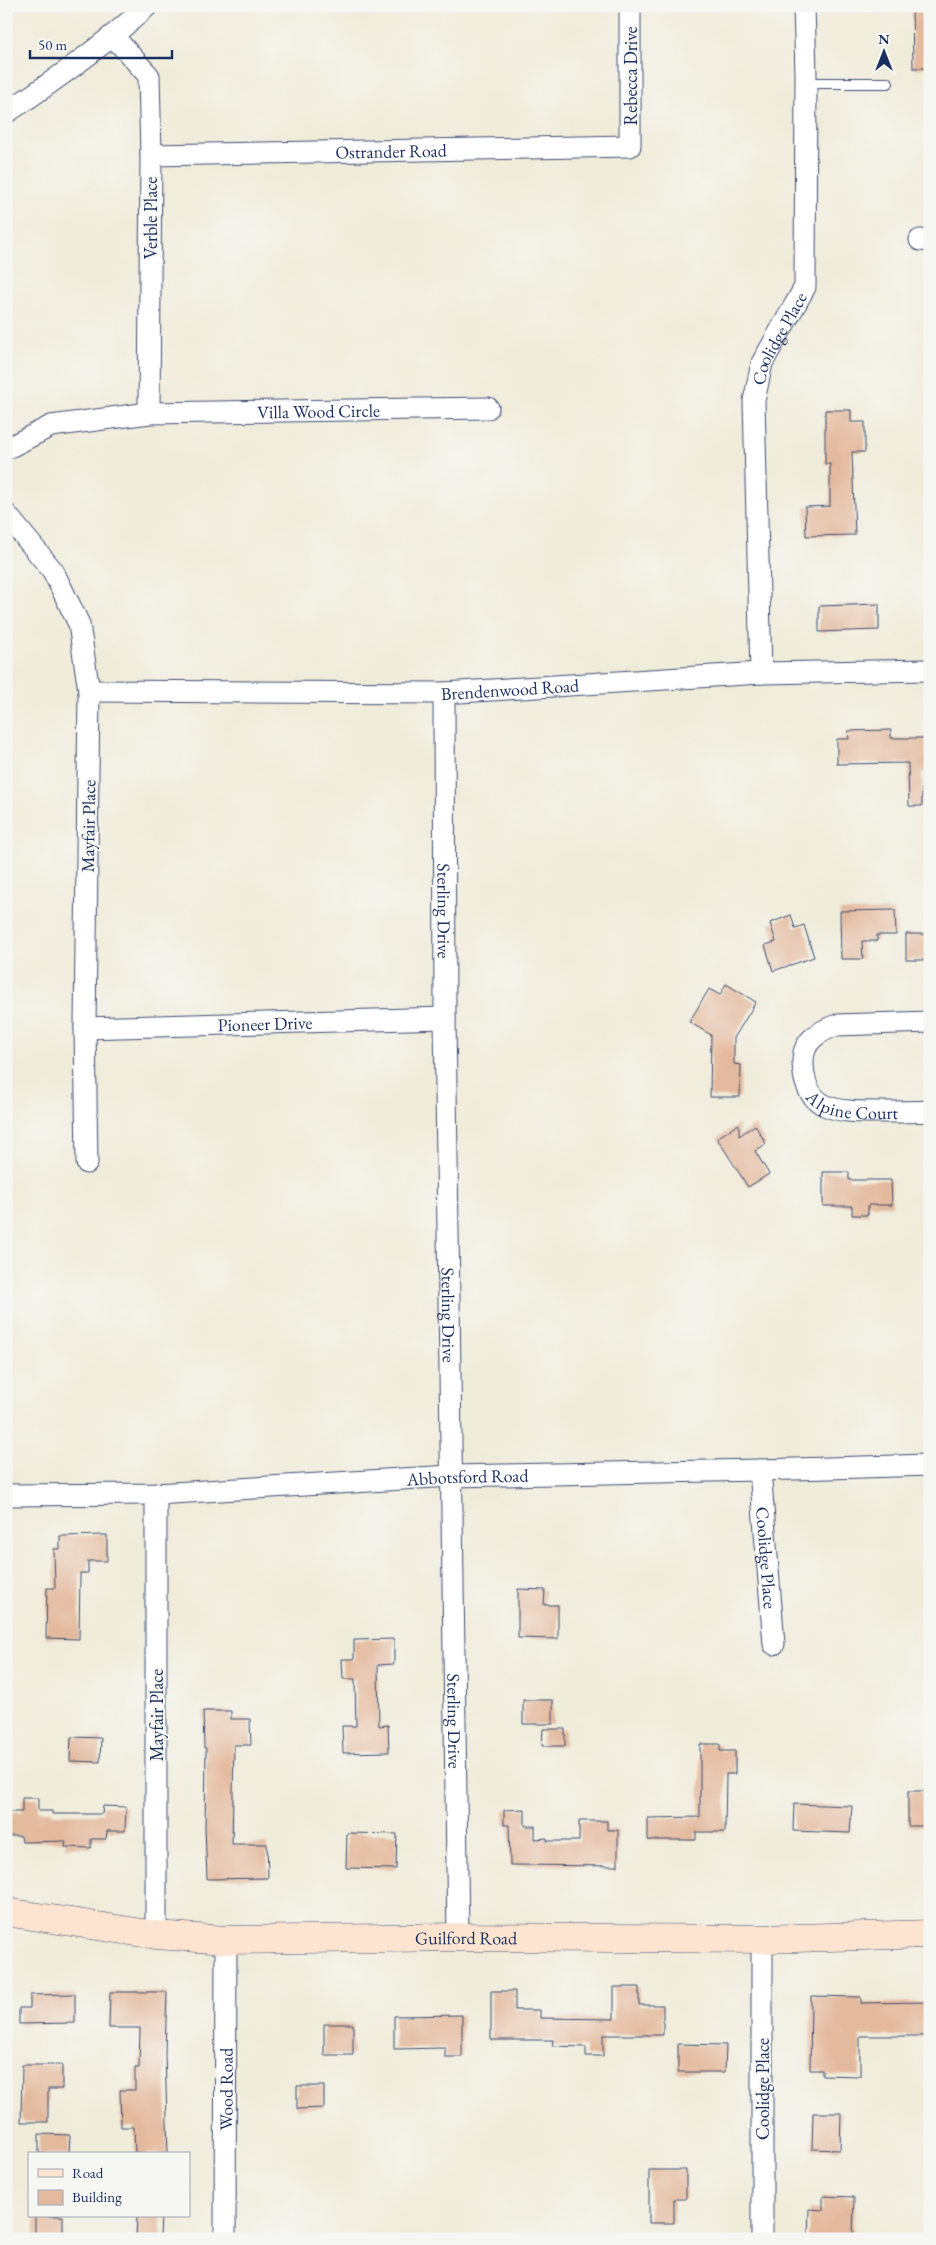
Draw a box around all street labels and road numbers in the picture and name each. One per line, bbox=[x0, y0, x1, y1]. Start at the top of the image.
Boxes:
street label: Rebecca Drive bbox=[619, 26, 642, 126]
street label: Ostrander Road bbox=[335, 138, 448, 163]
street label: Verble Place bbox=[139, 177, 162, 259]
street label: Coolidge Place bbox=[746, 288, 811, 387]
street label: Villa Wood Circle bbox=[257, 398, 380, 423]
street label: Brendenwood Road bbox=[440, 673, 581, 705]
street label: Mayfair Place bbox=[76, 779, 100, 873]
street label: Sterling Drive bbox=[433, 863, 456, 959]
street label: Pioneer Drive bbox=[217, 1010, 313, 1036]
street label: Alpine Court bbox=[801, 1084, 899, 1124]
street label: Sterling Drive bbox=[437, 1267, 461, 1363]
street label: Abbotsford Road bbox=[405, 1463, 530, 1490]
street label: Coolidge Place bbox=[751, 1506, 783, 1610]
street label: Mayfair Place bbox=[145, 1669, 168, 1761]
street label: Sterling Drive bbox=[443, 1673, 467, 1769]
street label: Guilford Road bbox=[415, 1925, 518, 1949]
street label: Coolidge Place bbox=[751, 2038, 774, 2140]
street label: Wood Road bbox=[214, 2047, 237, 2131]

